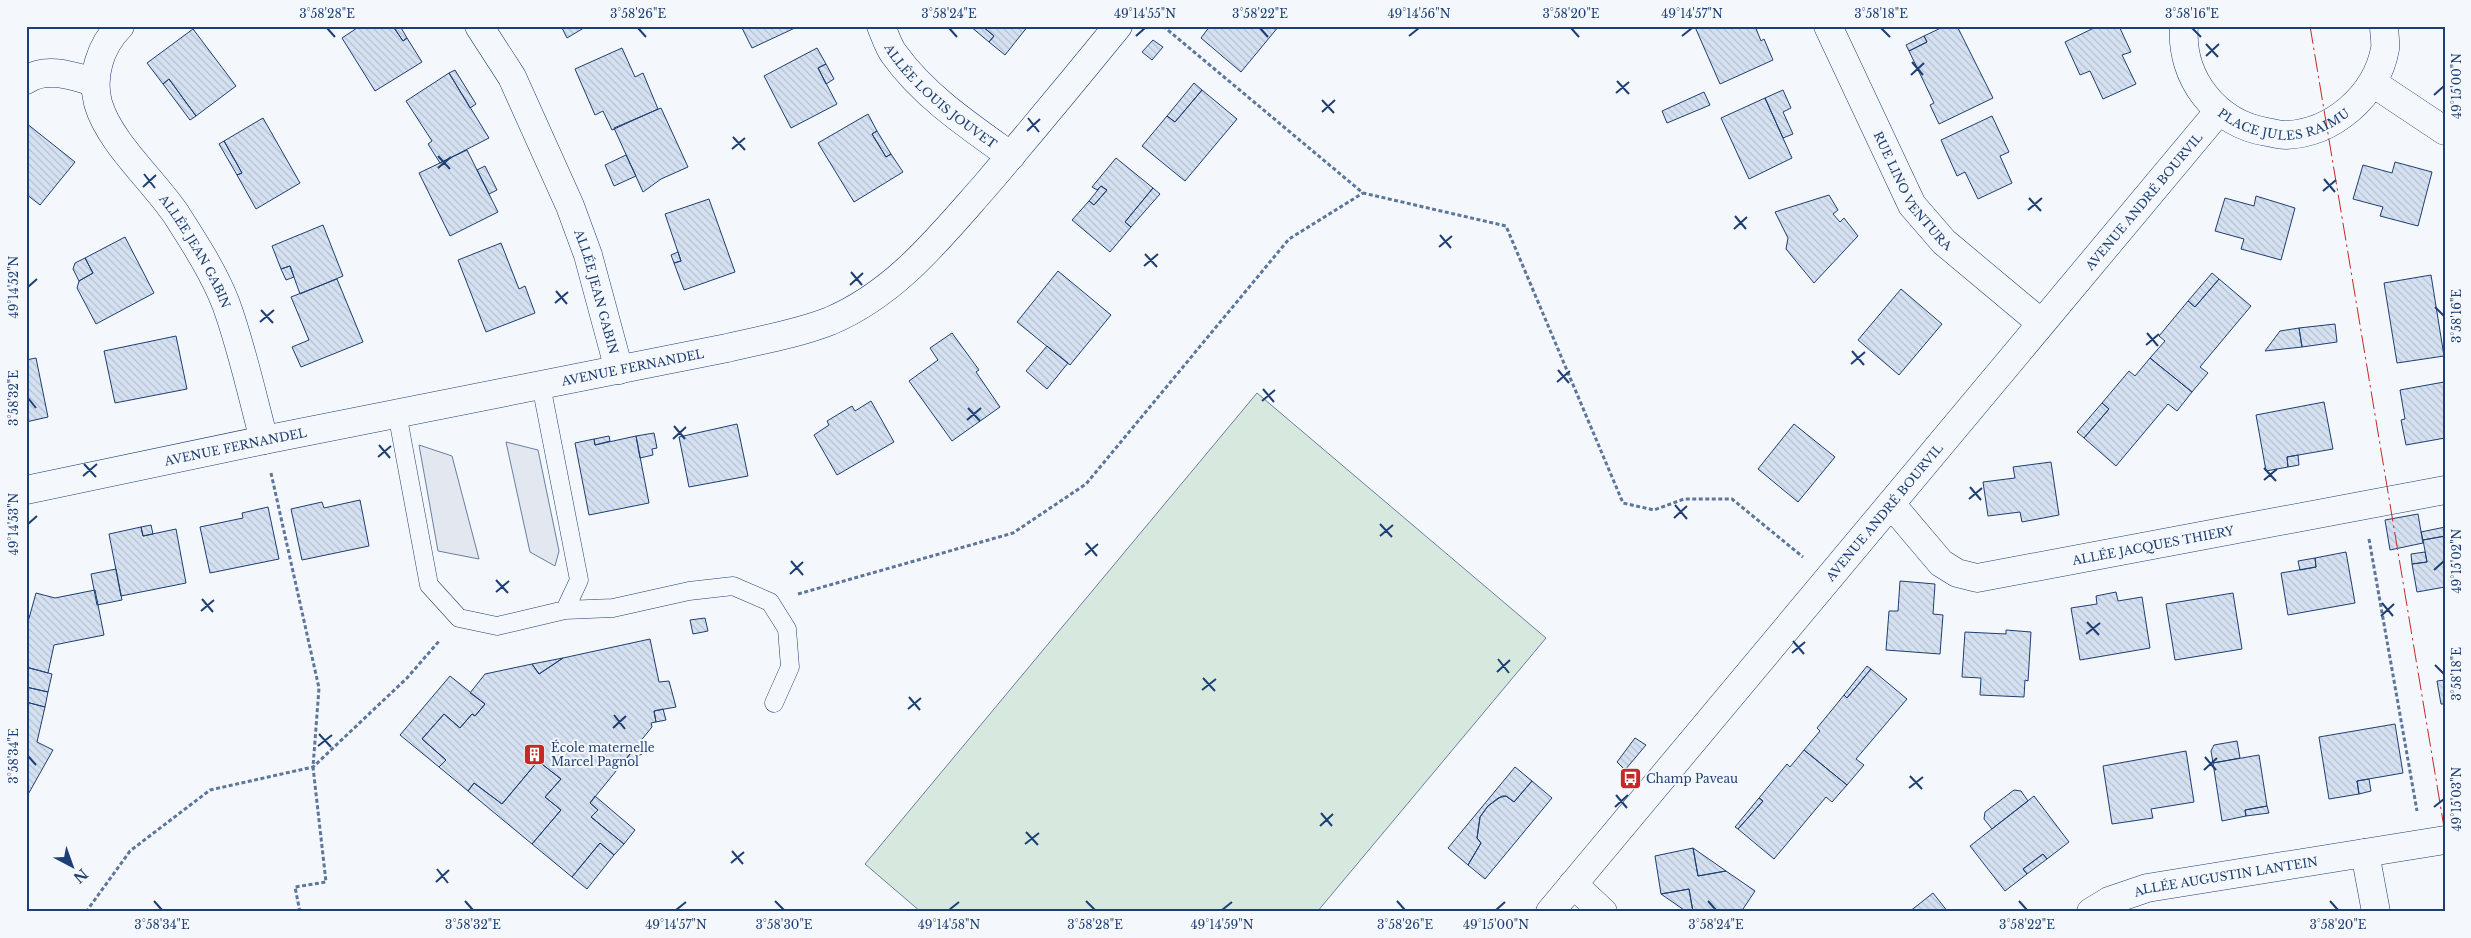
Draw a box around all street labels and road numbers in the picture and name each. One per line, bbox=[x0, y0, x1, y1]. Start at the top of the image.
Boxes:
street label: ALLÉE LOUIS JOUVET bbox=[881, 40, 1000, 151]
street label: PLACE JULES RAIMU bbox=[2215, 101, 2353, 115]
street label: RUE LINO VENTURA bbox=[1871, 129, 1956, 254]
street label: AVENUE ANDRÉ BOURVIL bbox=[2081, 129, 2205, 274]
street label: ALLÉE JEAN GABIN bbox=[156, 190, 234, 310]
street label: ALLÉE JEAN GABIN bbox=[571, 226, 622, 356]
street label: AVENUE FERNANDEL bbox=[559, 345, 705, 388]
street label: AVENUE FERNANDEL bbox=[162, 424, 308, 468]
street label: AVENUE ANDRÉ BOURVIL bbox=[1822, 440, 1946, 585]
street label: ALLÉE JACQUES THIERY bbox=[2070, 522, 2235, 568]
street label: ALLÉE AUGUSTIN LANTEIN bbox=[2131, 853, 2319, 900]

